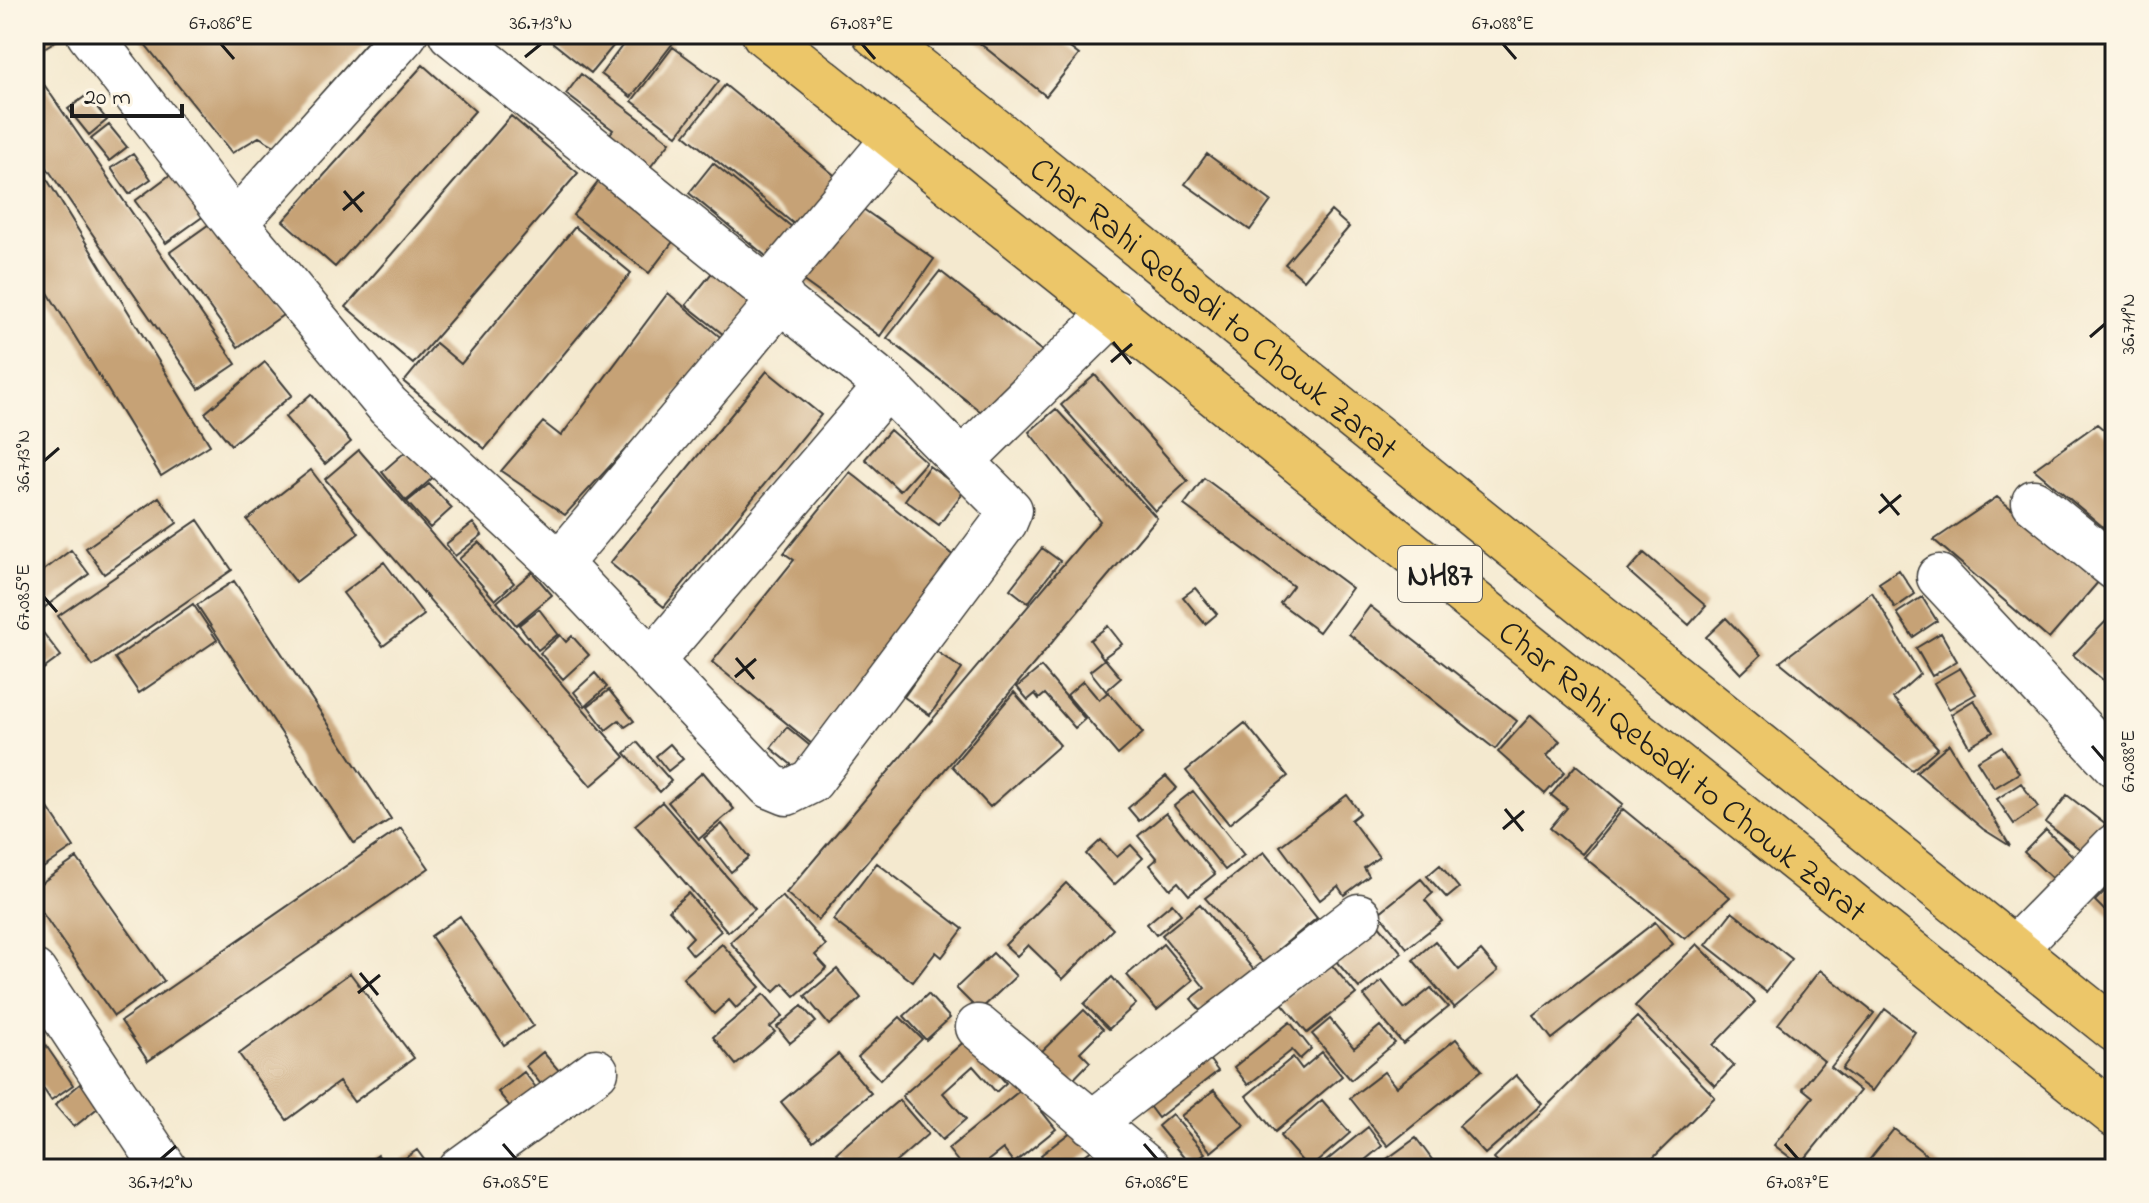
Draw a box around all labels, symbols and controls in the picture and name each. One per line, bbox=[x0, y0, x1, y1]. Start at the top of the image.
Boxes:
text: 67.086°E bbox=[189, 10, 253, 39]
text: 36.713°N bbox=[510, 10, 572, 39]
text: 67.087°E bbox=[831, 10, 893, 39]
text: 67.088°E bbox=[1472, 10, 1534, 39]
scale bar bbox=[72, 68, 182, 118]
text: 20 m bbox=[84, 81, 131, 116]
street label: Char Rahi Qebadi to Chowk Zarat bbox=[1017, 146, 1408, 474]
text: 36.711°N bbox=[2115, 294, 2144, 354]
text: 36.713°N bbox=[10, 430, 39, 492]
road number: NH87 bbox=[1398, 546, 1482, 602]
text: 67.085°E bbox=[10, 564, 39, 630]
street label: Char Rahi Qebadi to Chowk Zarat bbox=[1486, 610, 1877, 937]
text: 67.088°E bbox=[2115, 730, 2144, 792]
text: 36.712°N bbox=[129, 1169, 193, 1198]
text: 67.085°E bbox=[483, 1169, 549, 1198]
text: 67.086°E bbox=[1125, 1169, 1189, 1198]
text: 67.087°E bbox=[1767, 1169, 1829, 1198]

